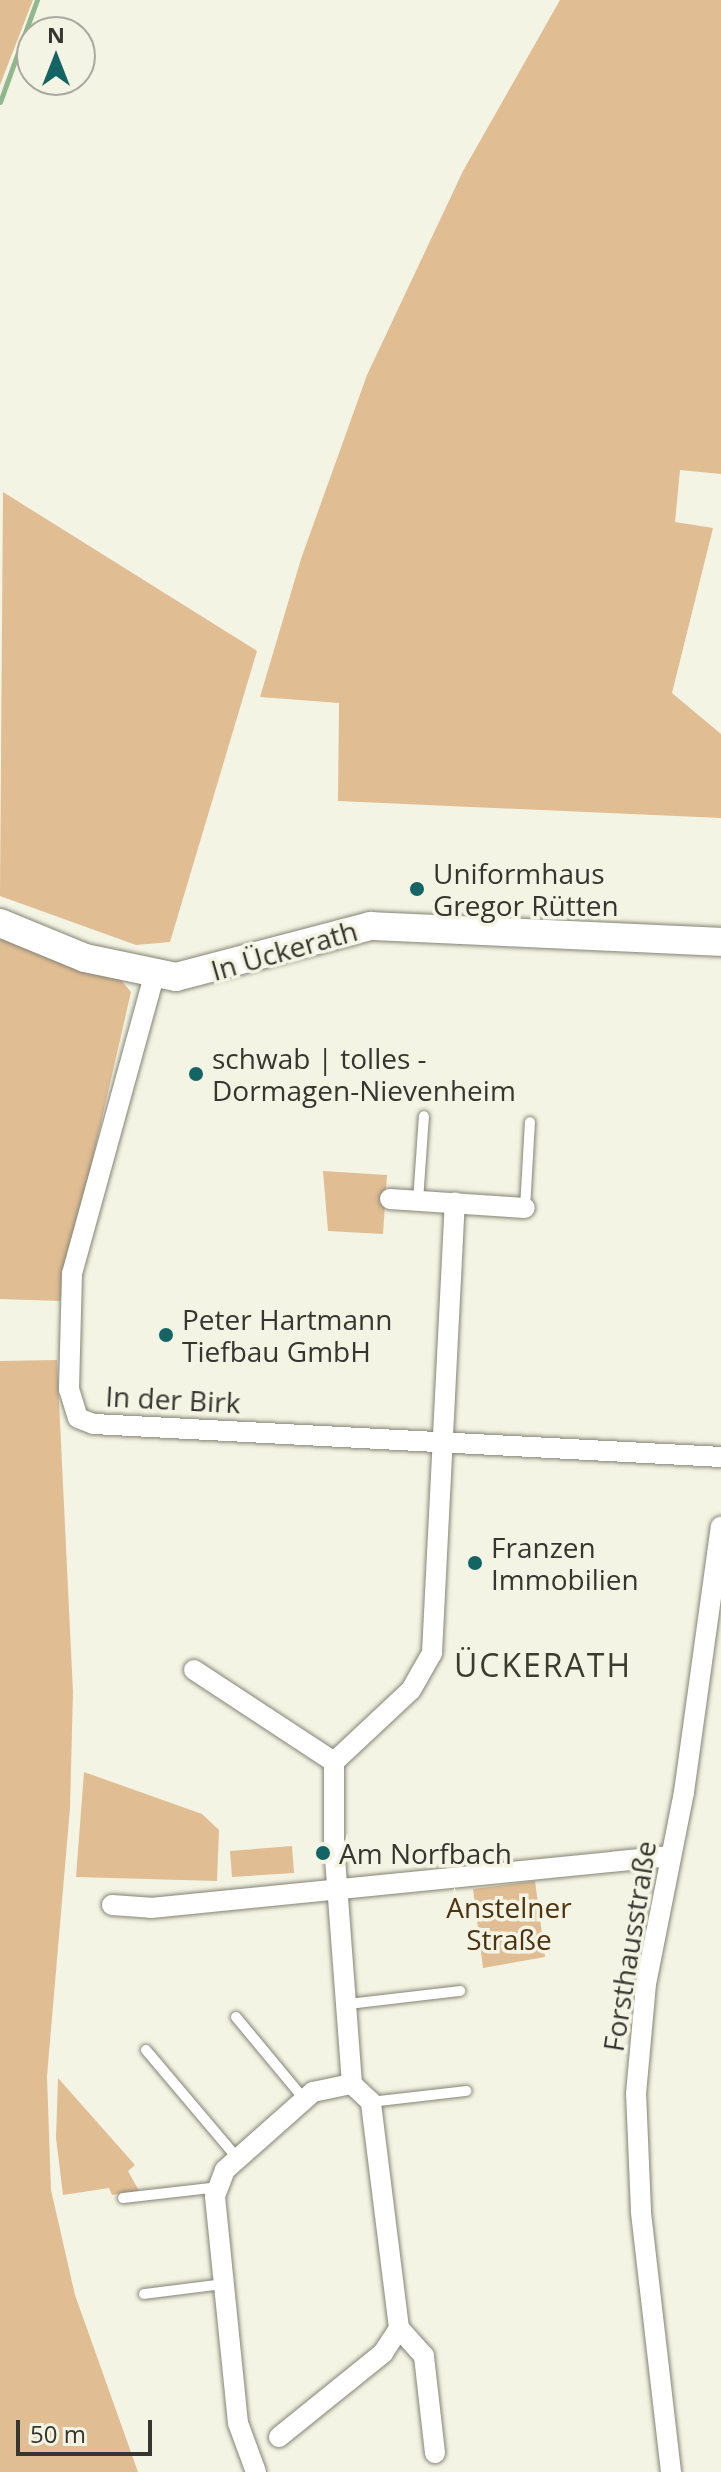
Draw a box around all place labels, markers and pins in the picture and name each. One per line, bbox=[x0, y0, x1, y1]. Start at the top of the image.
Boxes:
place label: Uniformhaus Gregor Rütten bbox=[433, 856, 619, 922]
marker: Uniformhaus Gregor Rütten bbox=[408, 880, 426, 898]
place label: schwab | tolles - Dormagen-Nievenheim bbox=[212, 1041, 516, 1107]
marker: schwab | tolles - Dormagen-Nievenheim bbox=[187, 1065, 205, 1083]
place label: Peter Hartmann Tiefbau GmbH bbox=[182, 1302, 392, 1368]
marker: Peter Hartmann Tiefbau GmbH bbox=[157, 1326, 175, 1344]
place label: Franzen Immobilien bbox=[491, 1530, 639, 1596]
marker: Franzen Immobilien bbox=[466, 1554, 484, 1572]
place label: Am Norfbach bbox=[339, 1836, 512, 1870]
marker: Am Norfbach bbox=[314, 1844, 332, 1862]

